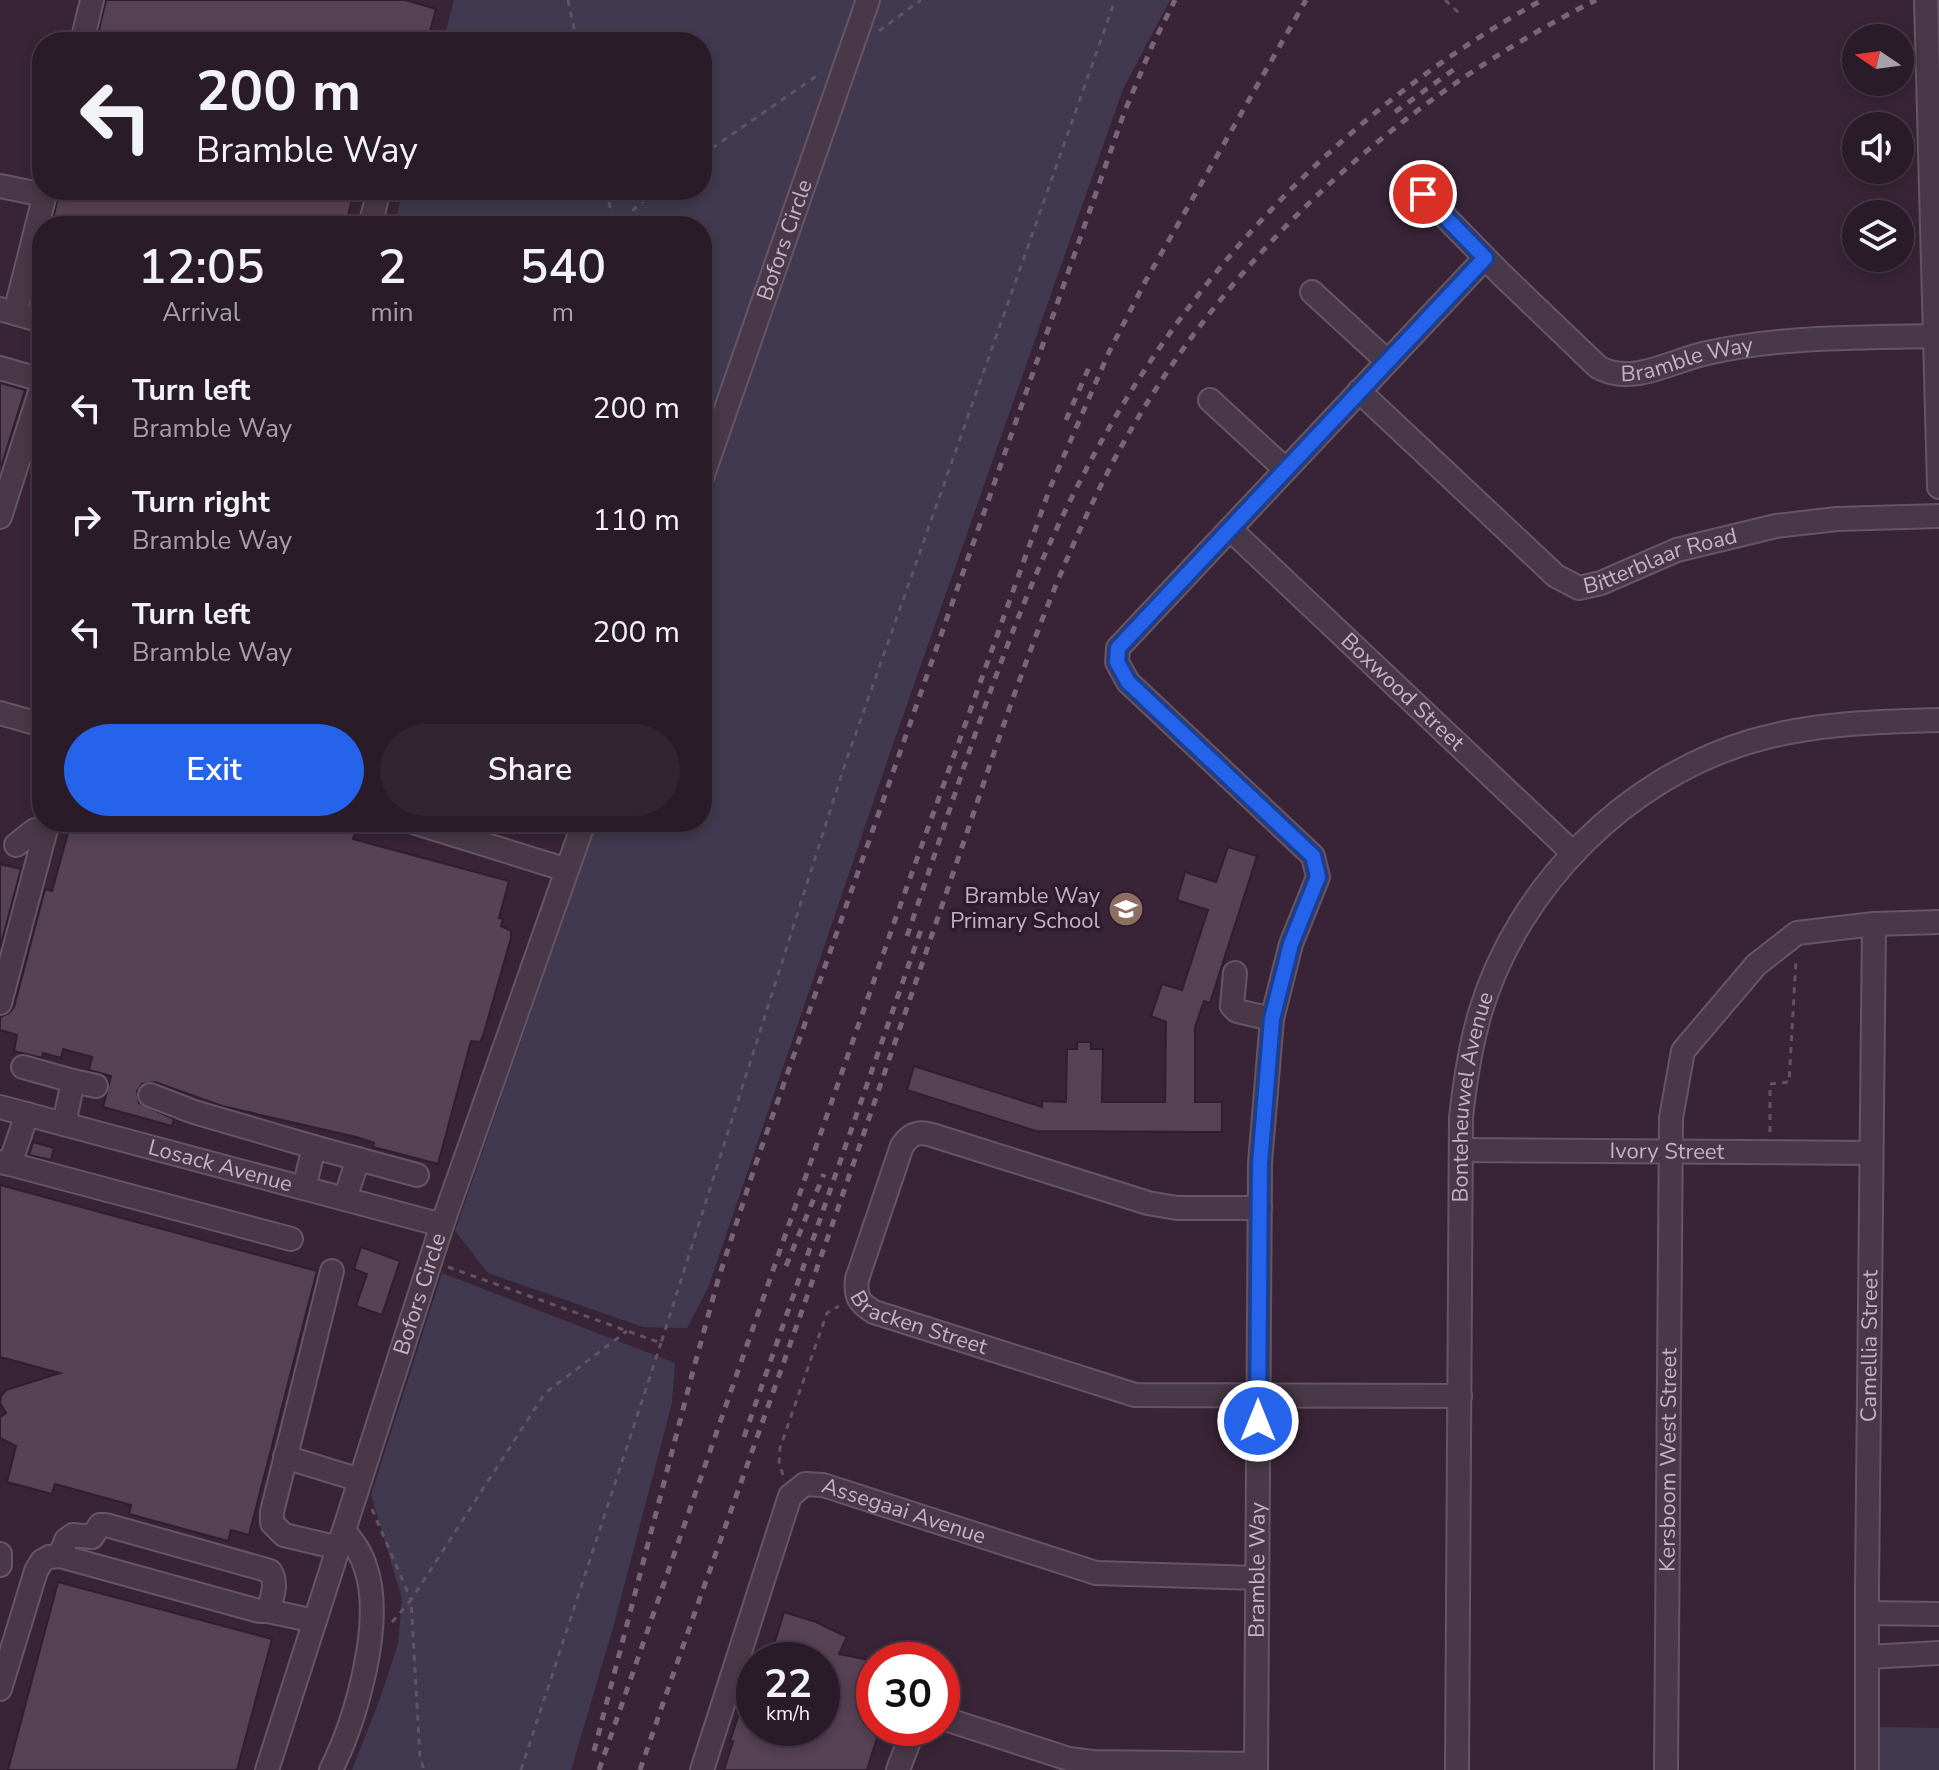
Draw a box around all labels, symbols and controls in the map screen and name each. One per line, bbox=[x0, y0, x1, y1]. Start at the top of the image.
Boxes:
north arrow bbox=[1842, 24, 1914, 96]
map controls bbox=[1842, 24, 1914, 272]
text: 200 m bbox=[196, 53, 361, 130]
icon: left bbox=[64, 64, 168, 168]
button: sound bbox=[1842, 112, 1914, 184]
text: Bramble Way bbox=[196, 126, 418, 175]
pin bbox=[1389, 160, 1457, 228]
icon: arrive bbox=[1401, 172, 1445, 216]
street label: Bofors Circle bbox=[750, 175, 820, 305]
button: layers bbox=[1842, 200, 1914, 272]
text: 12:05 bbox=[138, 234, 265, 300]
text: 2 bbox=[378, 234, 406, 300]
text: 540 bbox=[520, 234, 606, 300]
text: Arrival bbox=[162, 295, 240, 330]
text: min bbox=[371, 295, 414, 330]
text: m bbox=[552, 295, 574, 330]
street label: Bramble Way bbox=[1620, 330, 1756, 389]
text: Turn left bbox=[132, 370, 250, 411]
icon: left bbox=[64, 386, 108, 430]
text: 200 m bbox=[593, 388, 680, 429]
text: Bramble Way bbox=[132, 411, 292, 446]
text: Turn right bbox=[132, 482, 270, 523]
icon: right bbox=[64, 498, 108, 542]
text: 110 m bbox=[593, 500, 680, 541]
street label: Bitterblaar Road bbox=[1580, 521, 1740, 602]
text: Bramble Way bbox=[132, 523, 292, 558]
text: Turn left bbox=[132, 594, 250, 635]
icon: left bbox=[64, 610, 108, 654]
text: 200 m bbox=[593, 612, 680, 653]
street label: Boxwood Street bbox=[1334, 626, 1471, 758]
text: Bramble Way bbox=[132, 635, 292, 670]
button: Exit bbox=[64, 724, 364, 816]
button: Share bbox=[380, 724, 680, 816]
place label: Bramble Way Primary School bbox=[950, 881, 1101, 936]
school or university icon: Bramble Way Primary School bbox=[1107, 890, 1145, 928]
street label: Bonteheuwel Avenue bbox=[1445, 988, 1501, 1202]
street label: Losack Avenue bbox=[145, 1132, 296, 1199]
street label: Ivory Street bbox=[1610, 1136, 1725, 1167]
street label: Bofors Circle bbox=[386, 1229, 453, 1359]
street label: Camellia Street bbox=[1854, 1269, 1885, 1422]
street label: Bracken Street bbox=[843, 1285, 991, 1362]
street label: Kersboom West Street bbox=[1653, 1348, 1684, 1572]
position arrow bbox=[1216, 1379, 1300, 1463]
street label: Assegaai Avenue bbox=[818, 1471, 990, 1552]
street label: Bramble Way bbox=[1242, 1501, 1273, 1638]
speed limit sign: 30 bbox=[856, 1642, 960, 1746]
text: 22 bbox=[764, 1657, 812, 1711]
text: km/h bbox=[766, 1700, 810, 1727]

